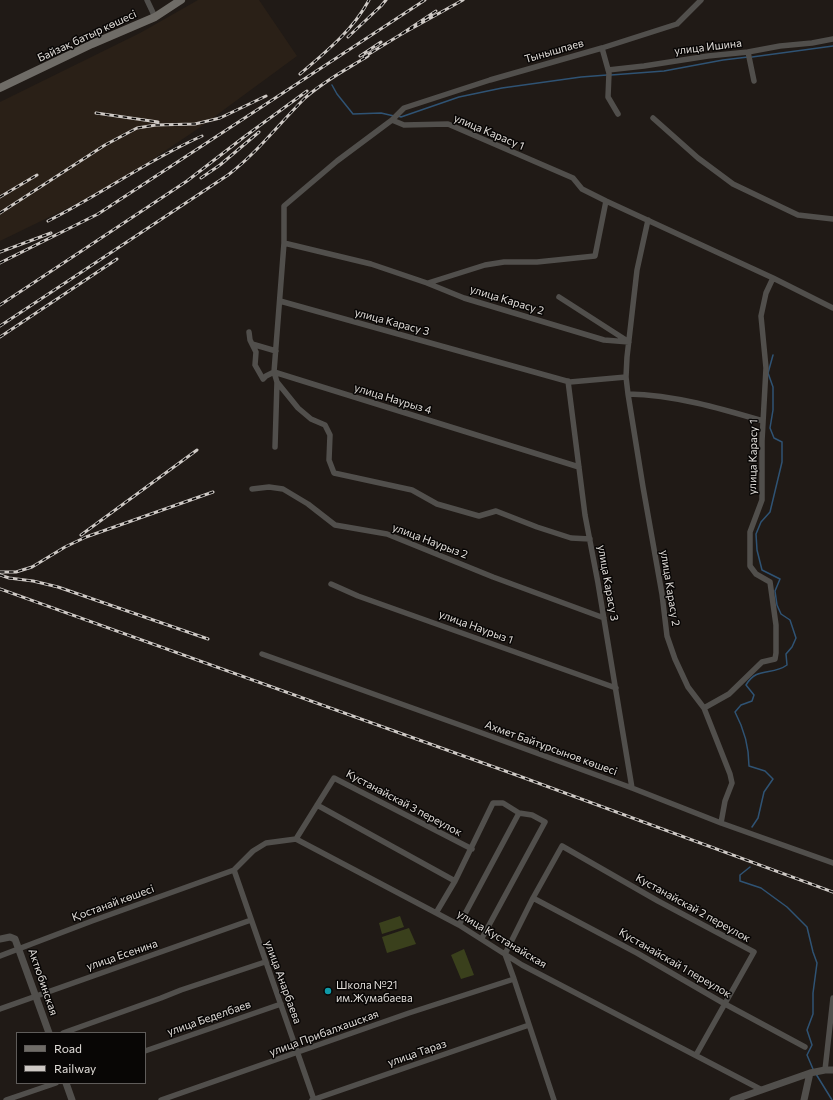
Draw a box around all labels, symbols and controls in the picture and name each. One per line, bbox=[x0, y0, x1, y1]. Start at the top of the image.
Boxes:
street label: Байзақ батыр көшесі bbox=[35, 7, 139, 65]
street label: Тынышпаев bbox=[523, 36, 585, 66]
street label: улица Ишина bbox=[673, 36, 743, 58]
street label: улица Карасу 1 bbox=[452, 111, 526, 153]
street label: улица Карасу 2 bbox=[468, 282, 546, 318]
street label: улица Карасу 3 bbox=[353, 306, 431, 338]
street label: улица Наурыз 4 bbox=[353, 381, 433, 417]
street label: улица Карасу 1 bbox=[746, 419, 760, 495]
street label: улица Наурыз 2 bbox=[390, 521, 470, 561]
street label: улица Карасу 3 bbox=[595, 544, 621, 622]
street label: улица Карасу 2 bbox=[657, 549, 683, 627]
street label: улица Наурыз 1 bbox=[437, 607, 515, 647]
street label: Ахмет Байтұрсынов көшесі bbox=[483, 718, 619, 778]
street label: Кустанайскай 3 переулок bbox=[344, 767, 464, 839]
street label: Кустанайскай 2 переулок bbox=[633, 871, 753, 945]
street label: Қостанай көшесі bbox=[70, 882, 156, 924]
street label: улица Кустанайская bbox=[455, 907, 549, 971]
street label: Кустанайскай 1 переулок bbox=[616, 925, 734, 1001]
street label: улица Есенина bbox=[85, 937, 159, 973]
street label: улица Анарбаева bbox=[262, 938, 304, 1026]
street label: Актюбинская bbox=[25, 947, 61, 1017]
place label: Школа №21 им.Жумабаева bbox=[336, 978, 413, 1004]
marker: Школа №21 им.Жумабаева bbox=[323, 986, 333, 996]
street label: улица Беделбаев bbox=[165, 998, 253, 1038]
street label: улица Прибалхашская bbox=[268, 1007, 380, 1059]
legend bbox=[16, 1032, 146, 1084]
street label: улица Тараз bbox=[386, 1037, 448, 1069]
text: Road bbox=[54, 1041, 82, 1055]
text: Railway bbox=[54, 1061, 96, 1075]

